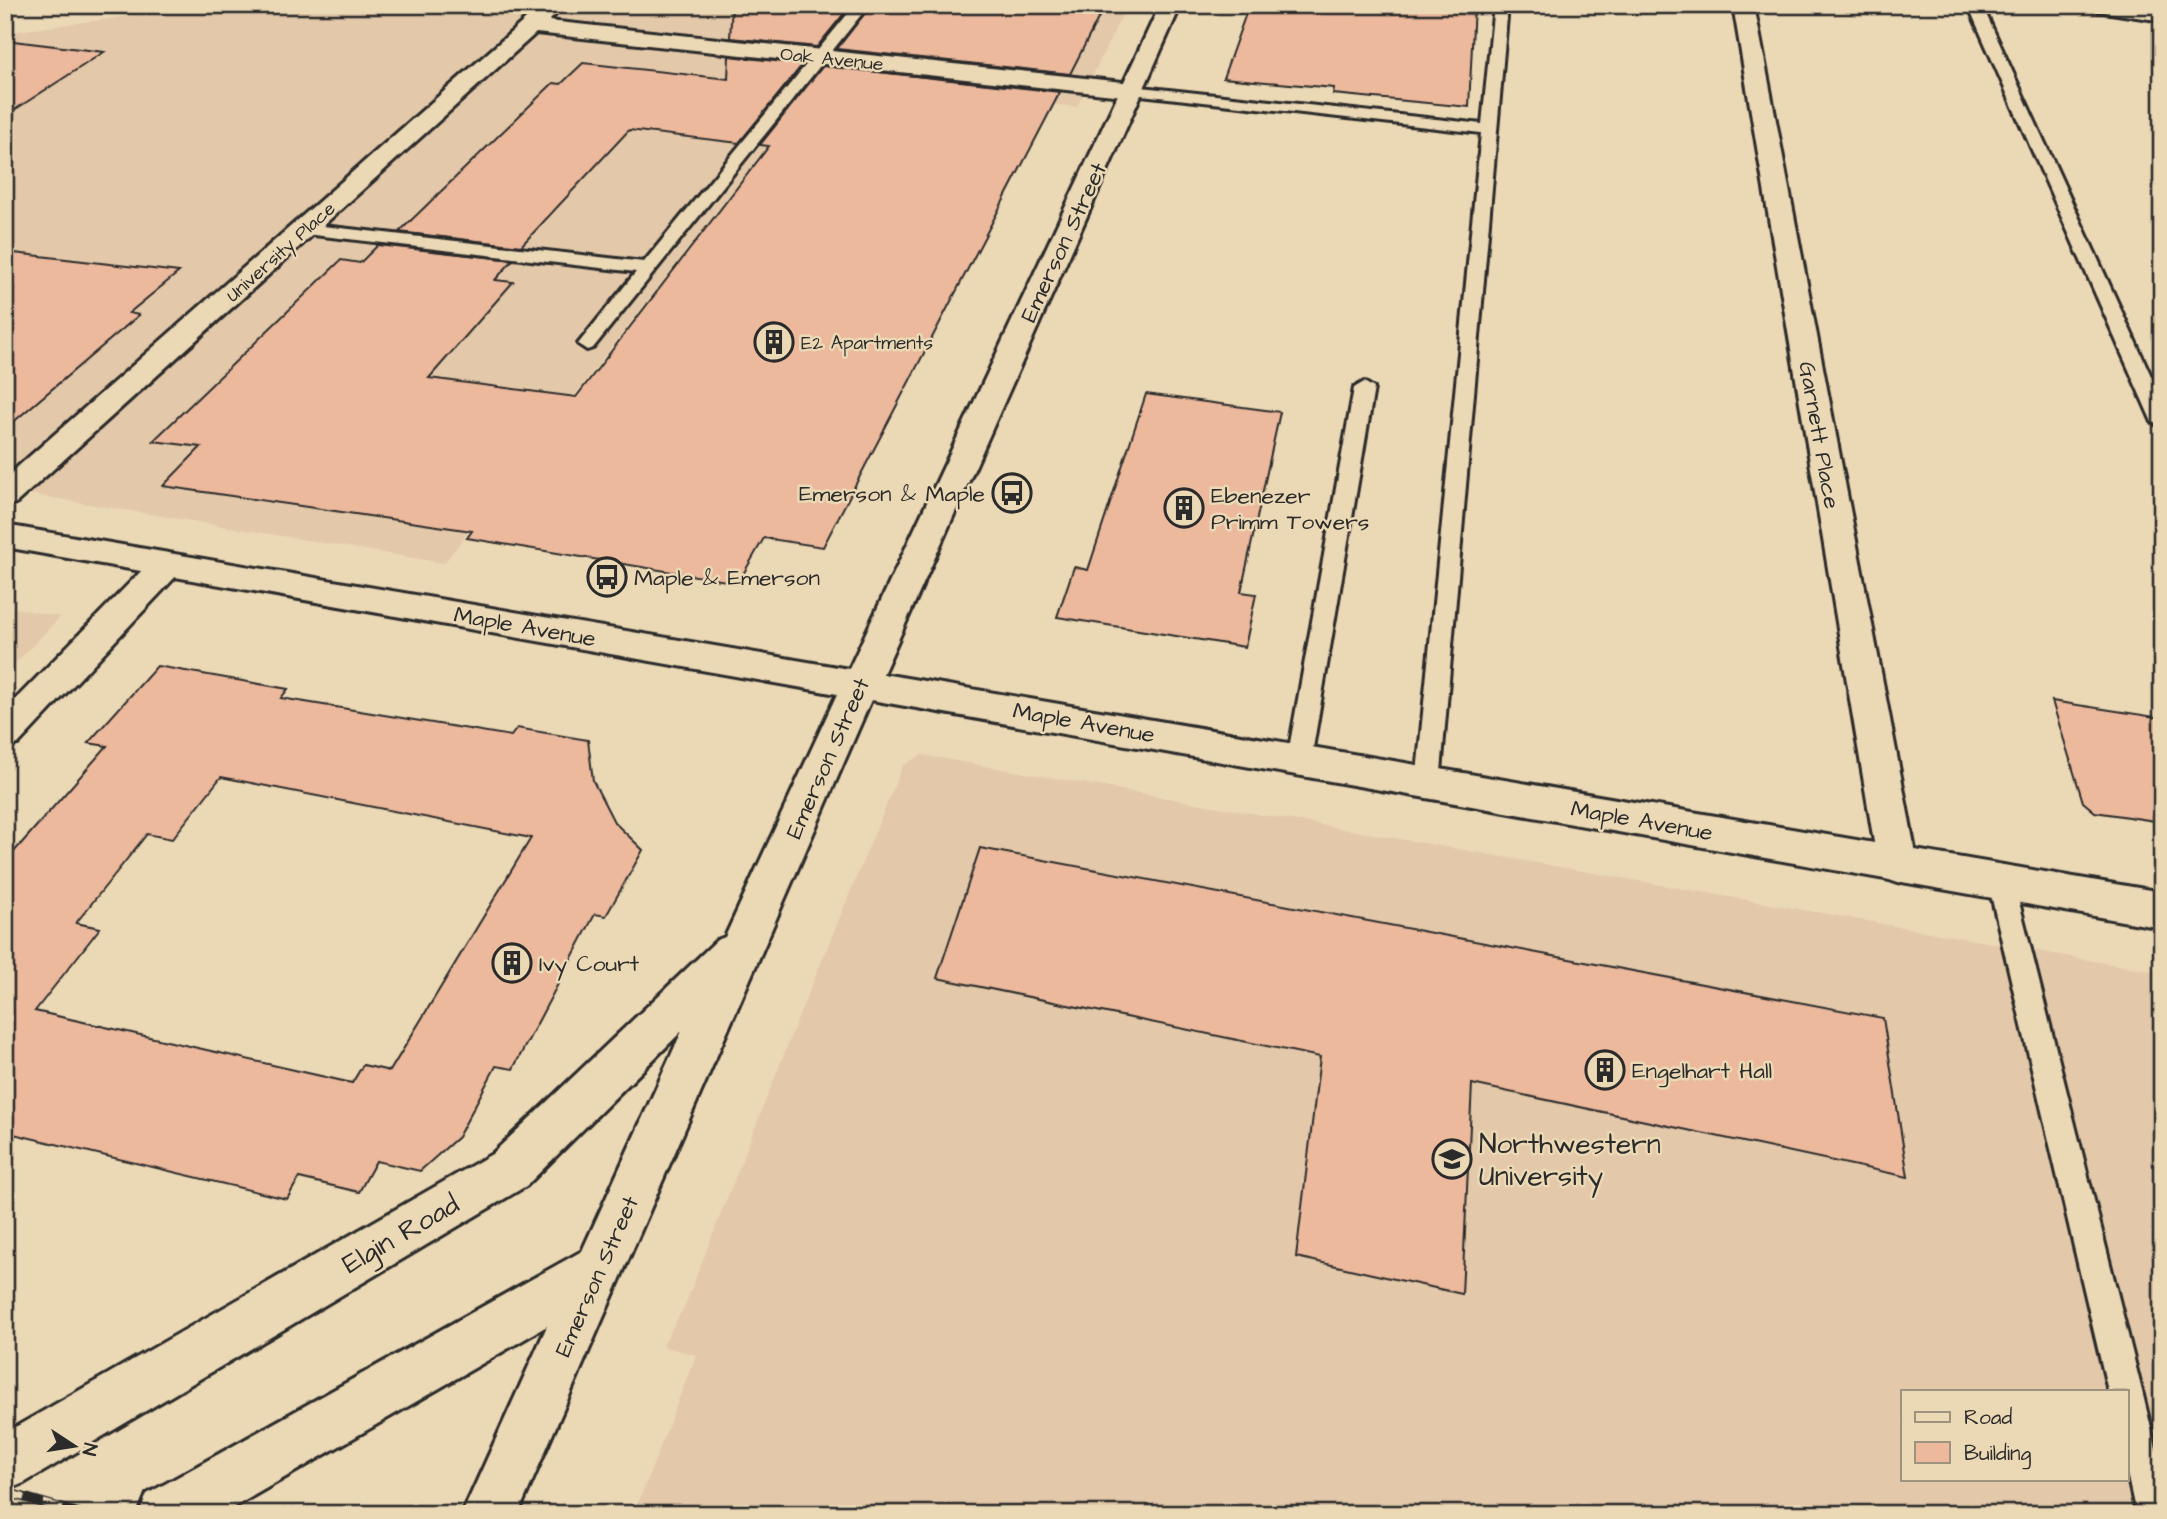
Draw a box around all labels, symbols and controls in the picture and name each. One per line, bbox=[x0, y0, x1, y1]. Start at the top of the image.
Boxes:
street label: Oak Avenue bbox=[779, 41, 885, 78]
street label: Emerson Street bbox=[1013, 157, 1115, 327]
street label: University Place bbox=[220, 196, 342, 309]
building icon: E2 Apartments bbox=[753, 321, 795, 363]
place label: E2 Apartments bbox=[801, 330, 933, 357]
street label: Garnett Place bbox=[1790, 359, 1848, 511]
bus stop icon: Emerson & Maple bbox=[991, 472, 1033, 514]
place label: Emerson & Maple bbox=[799, 478, 985, 510]
place label: Ebenezer Primm Towers bbox=[1211, 480, 1369, 538]
building icon: Ebenezer Primm Towers bbox=[1163, 487, 1205, 529]
bus stop icon: Maple & Emerson bbox=[586, 556, 628, 598]
place label: Maple & Emerson bbox=[634, 562, 820, 594]
street label: Maple Avenue bbox=[451, 599, 598, 655]
street label: Emerson Street bbox=[778, 672, 878, 844]
street label: Maple Avenue bbox=[1010, 695, 1157, 751]
street label: Maple Avenue bbox=[1568, 793, 1715, 849]
building icon: Ivy Court bbox=[491, 942, 533, 984]
place label: Ivy Court bbox=[539, 948, 640, 981]
building icon: Engelhart Hall bbox=[1584, 1049, 1626, 1091]
place label: Engelhart Hall bbox=[1632, 1055, 1772, 1088]
place label: Northwestern University bbox=[1479, 1125, 1661, 1198]
school or university icon: Northwestern University bbox=[1431, 1138, 1473, 1180]
street label: Elgin Road bbox=[335, 1185, 467, 1284]
street label: Emerson Street bbox=[547, 1190, 647, 1362]
legend bbox=[1901, 1390, 2128, 1480]
text: Road bbox=[1964, 1403, 2012, 1432]
north arrow bbox=[38, 1410, 108, 1480]
text: Building bbox=[1964, 1439, 2032, 1470]
text: N bbox=[75, 1441, 104, 1458]

